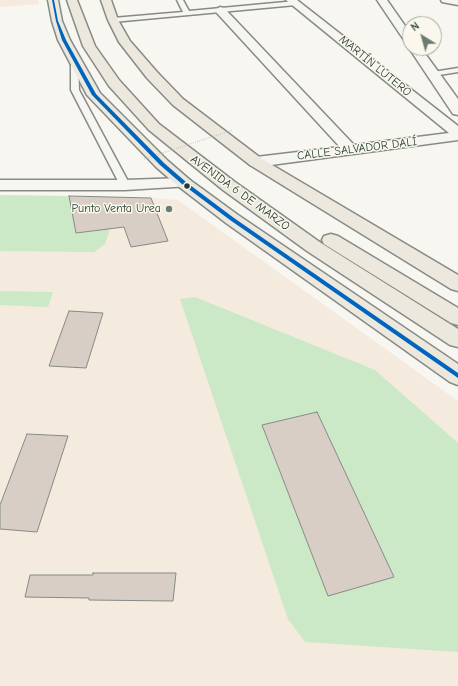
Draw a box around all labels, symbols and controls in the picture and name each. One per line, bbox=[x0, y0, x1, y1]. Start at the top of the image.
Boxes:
north arrow bbox=[402, 16, 442, 56]
text: N bbox=[408, 19, 422, 34]
street label: MARTÍN LUTERO bbox=[336, 32, 414, 100]
street label: CALLE SALVADOR DALÍ bbox=[296, 135, 418, 163]
street label: AVENIDA 6 DE MARZO bbox=[188, 152, 292, 234]
unlabelled marker bbox=[182, 181, 192, 191]
place label: Punto Venta Urea bbox=[71, 202, 161, 216]
marker: Punto Venta Urea bbox=[164, 204, 174, 214]

